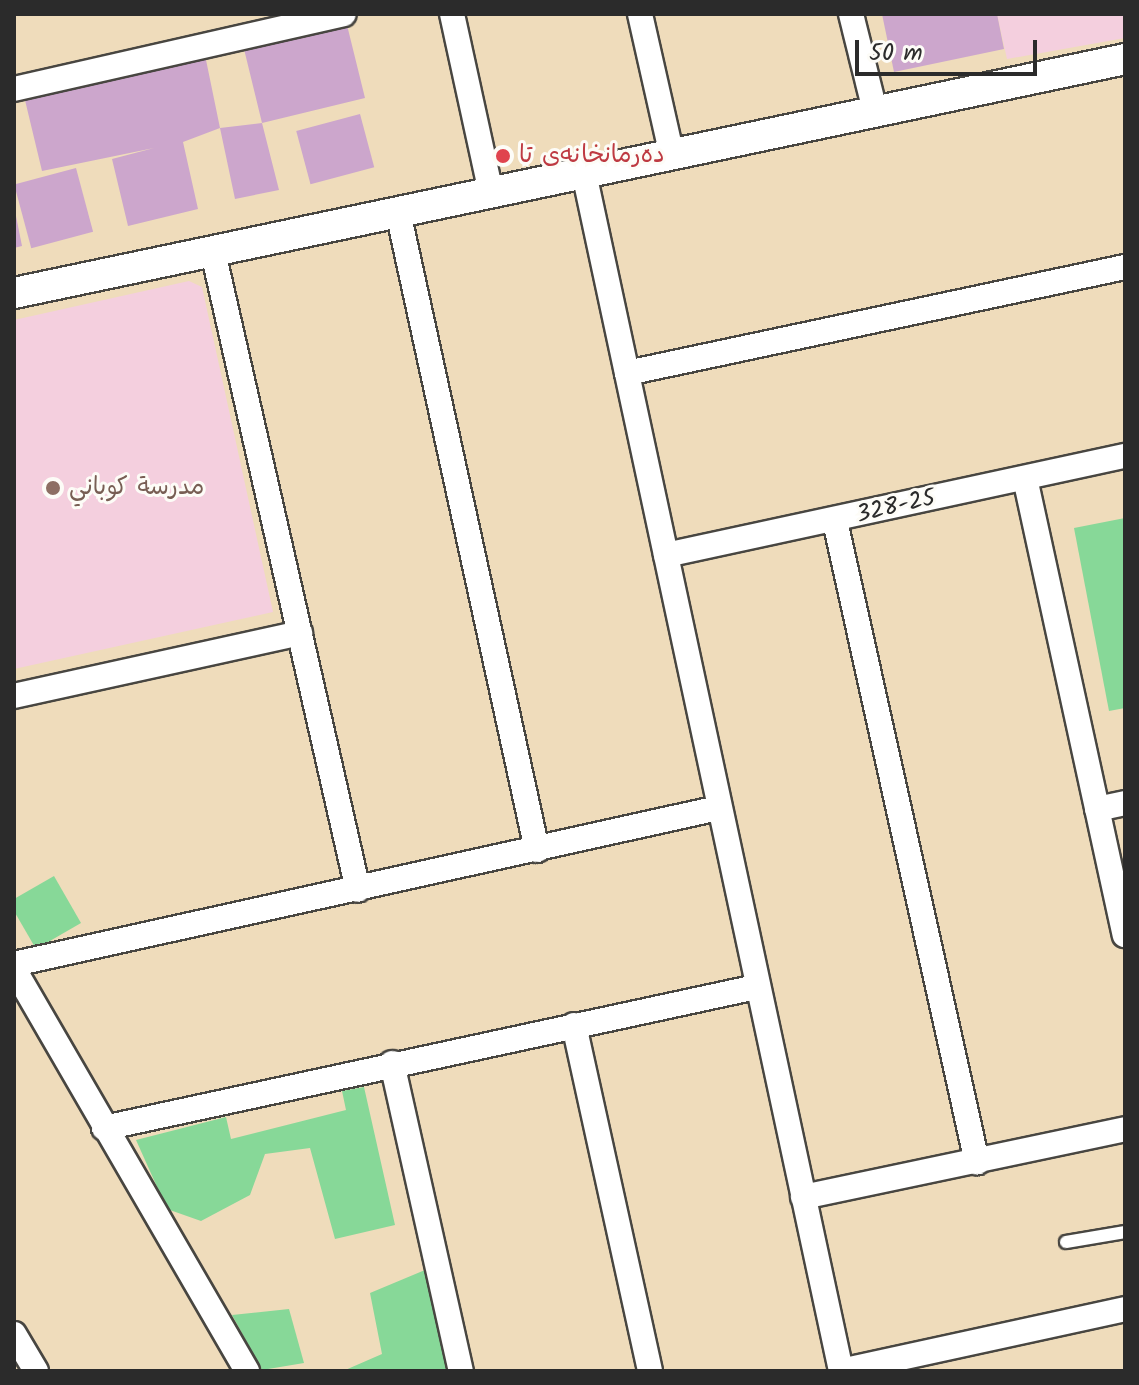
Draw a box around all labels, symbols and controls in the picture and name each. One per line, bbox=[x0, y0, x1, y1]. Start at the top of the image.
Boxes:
scale bar bbox=[859, 24, 1041, 74]
text: 50 m bbox=[869, 34, 923, 73]
place label: دەرمانخانەی تا bbox=[519, 142, 665, 170]
marker: دەرمانخانەی تا bbox=[494, 147, 512, 165]
place label: مدرسة كوباني bbox=[69, 474, 204, 502]
marker: مدرسة كوباني bbox=[44, 479, 62, 497]
street label: 328-25 bbox=[854, 484, 938, 530]

